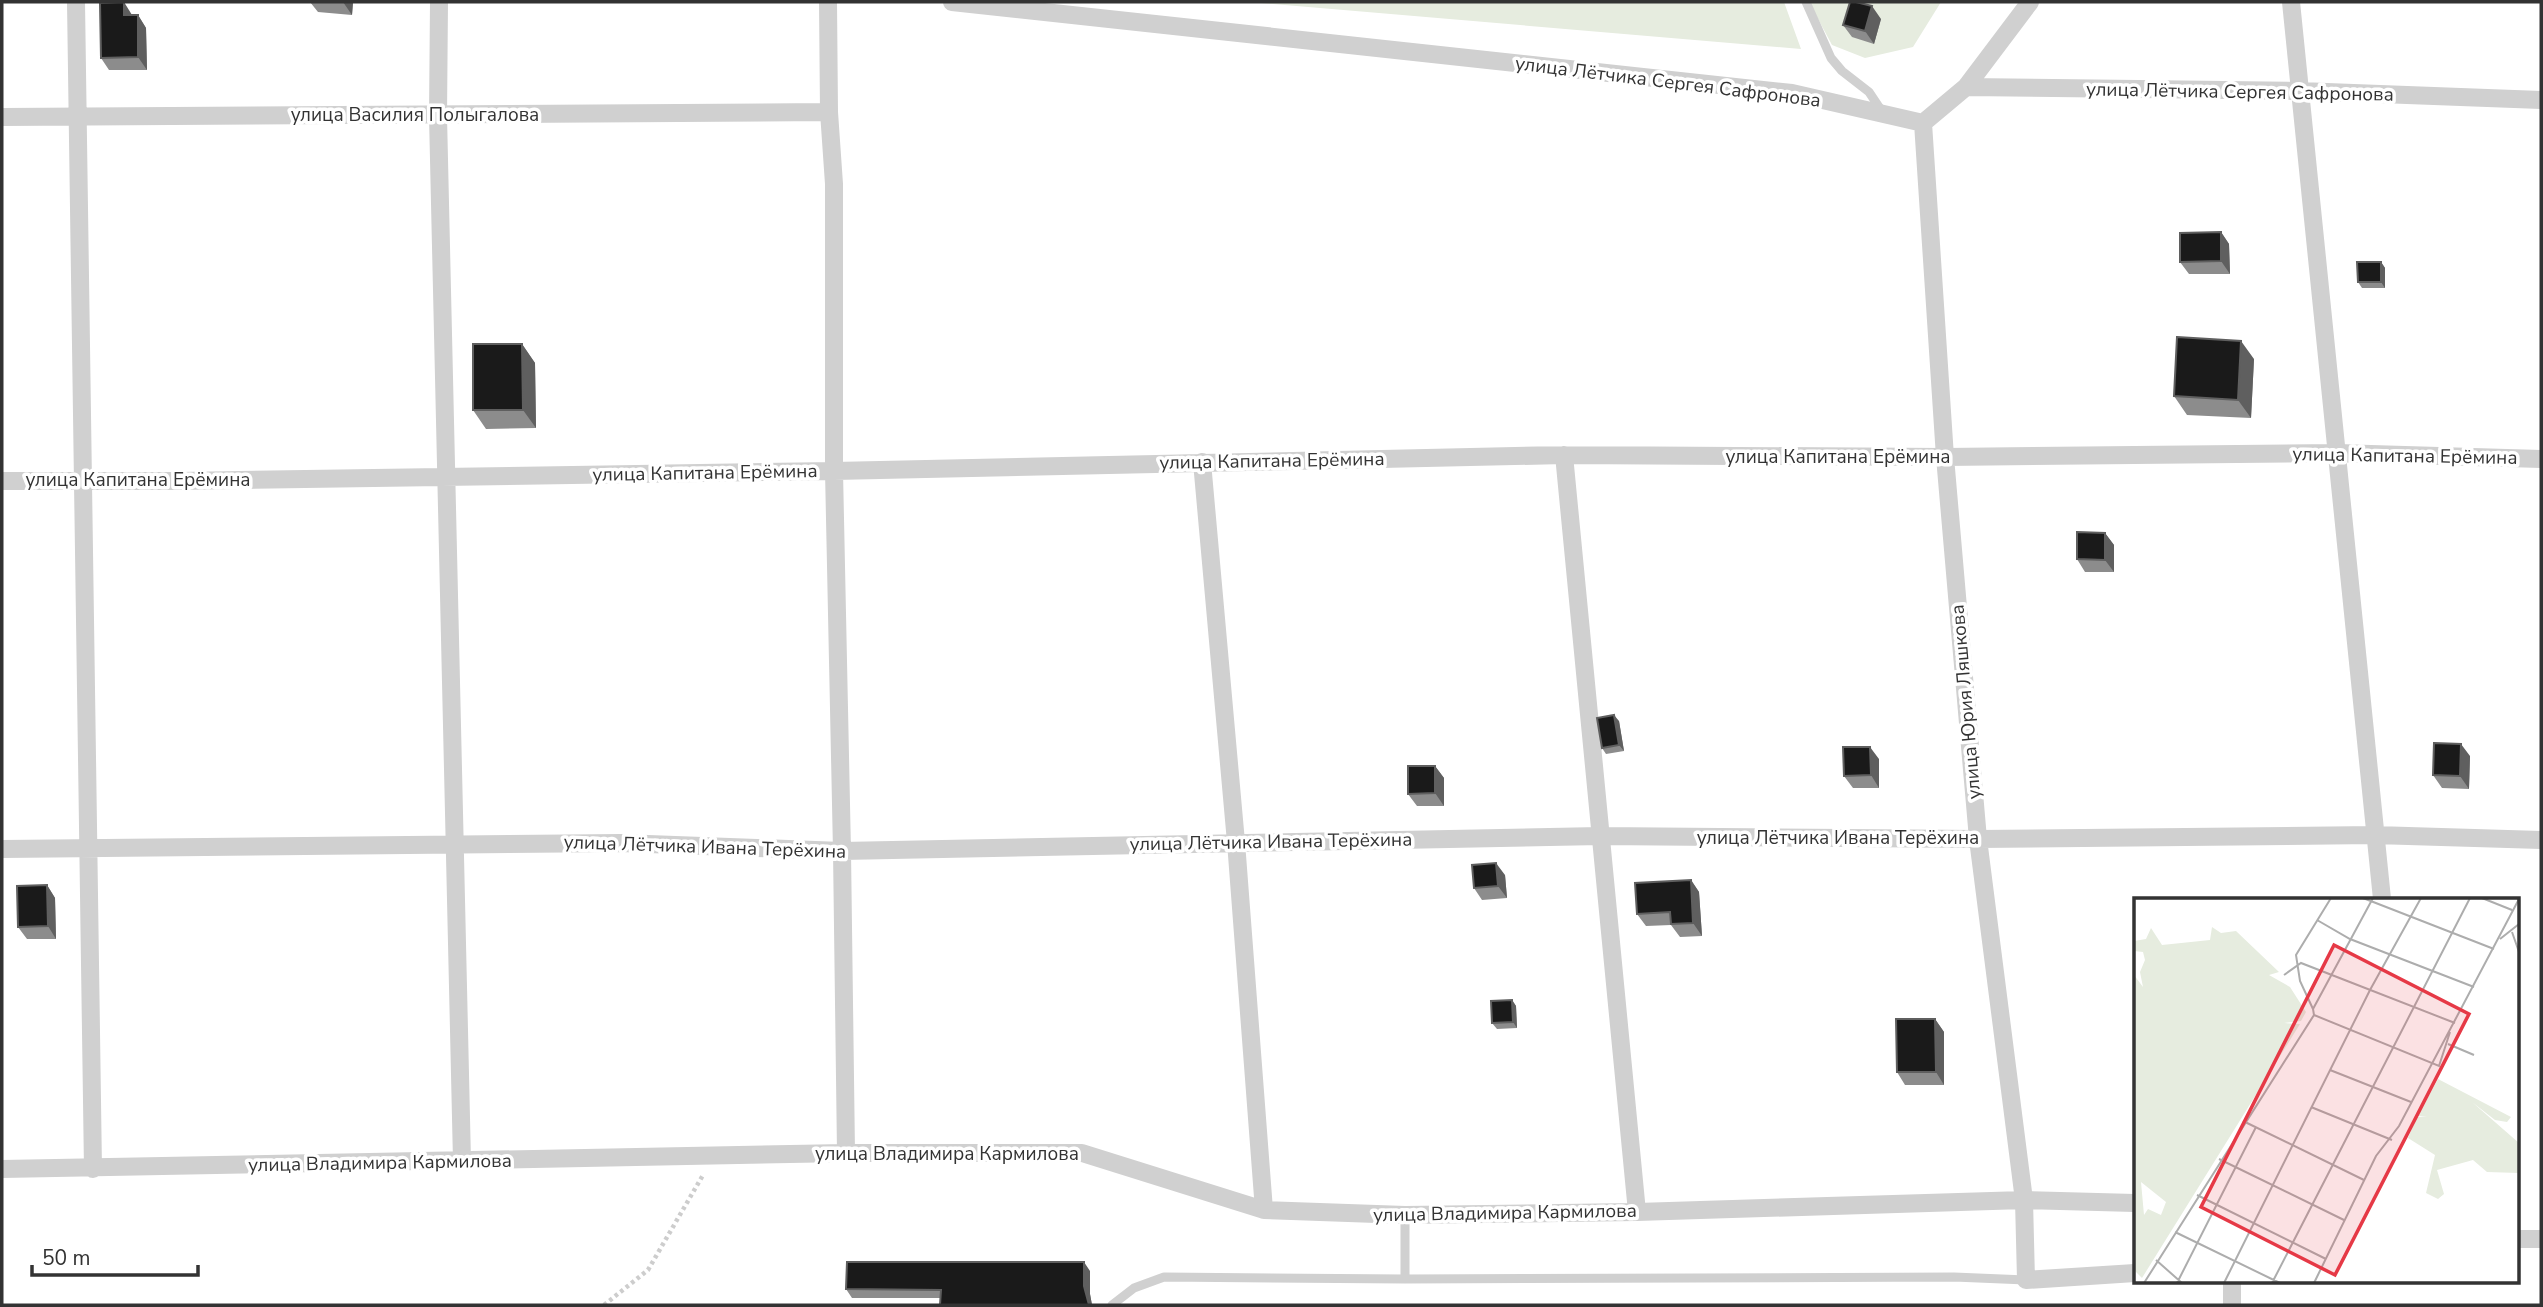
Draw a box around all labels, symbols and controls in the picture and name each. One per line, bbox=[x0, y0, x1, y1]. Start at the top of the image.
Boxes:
street label: улица Лётчика Сергея Сафронова bbox=[1514, 50, 1822, 114]
street label: улица Лётчика Сергея Сафронова bbox=[2086, 76, 2394, 108]
street label: улица Василия Полыгалова bbox=[291, 102, 539, 128]
street label: улица Капитана Ерёмина bbox=[2292, 441, 2518, 471]
street label: улица Капитана Ерёмина bbox=[1725, 444, 1951, 470]
street label: улица Капитана Ерёмина bbox=[1159, 446, 1385, 476]
street label: улица Капитана Ерёмина bbox=[592, 458, 818, 488]
street label: улица Капитана Ерёмина bbox=[25, 467, 251, 493]
street label: улица Юрия Ляшкова bbox=[1945, 603, 1987, 801]
street label: улица Лётчика Ивана Терёхина bbox=[1697, 825, 1979, 851]
street label: улица Лётчика Ивана Терёхина bbox=[1129, 827, 1413, 857]
street label: улица Лётчика Ивана Терёхина bbox=[563, 829, 847, 865]
inset map bbox=[2134, 898, 2518, 1282]
street label: улица Владимира Кармилова bbox=[815, 1141, 1079, 1167]
street label: улица Владимира Кармилова bbox=[248, 1148, 512, 1178]
street label: улица Владимира Кармилова bbox=[1373, 1198, 1637, 1228]
scale bar bbox=[32, 1234, 198, 1278]
text: 50 m bbox=[42, 1244, 91, 1272]

